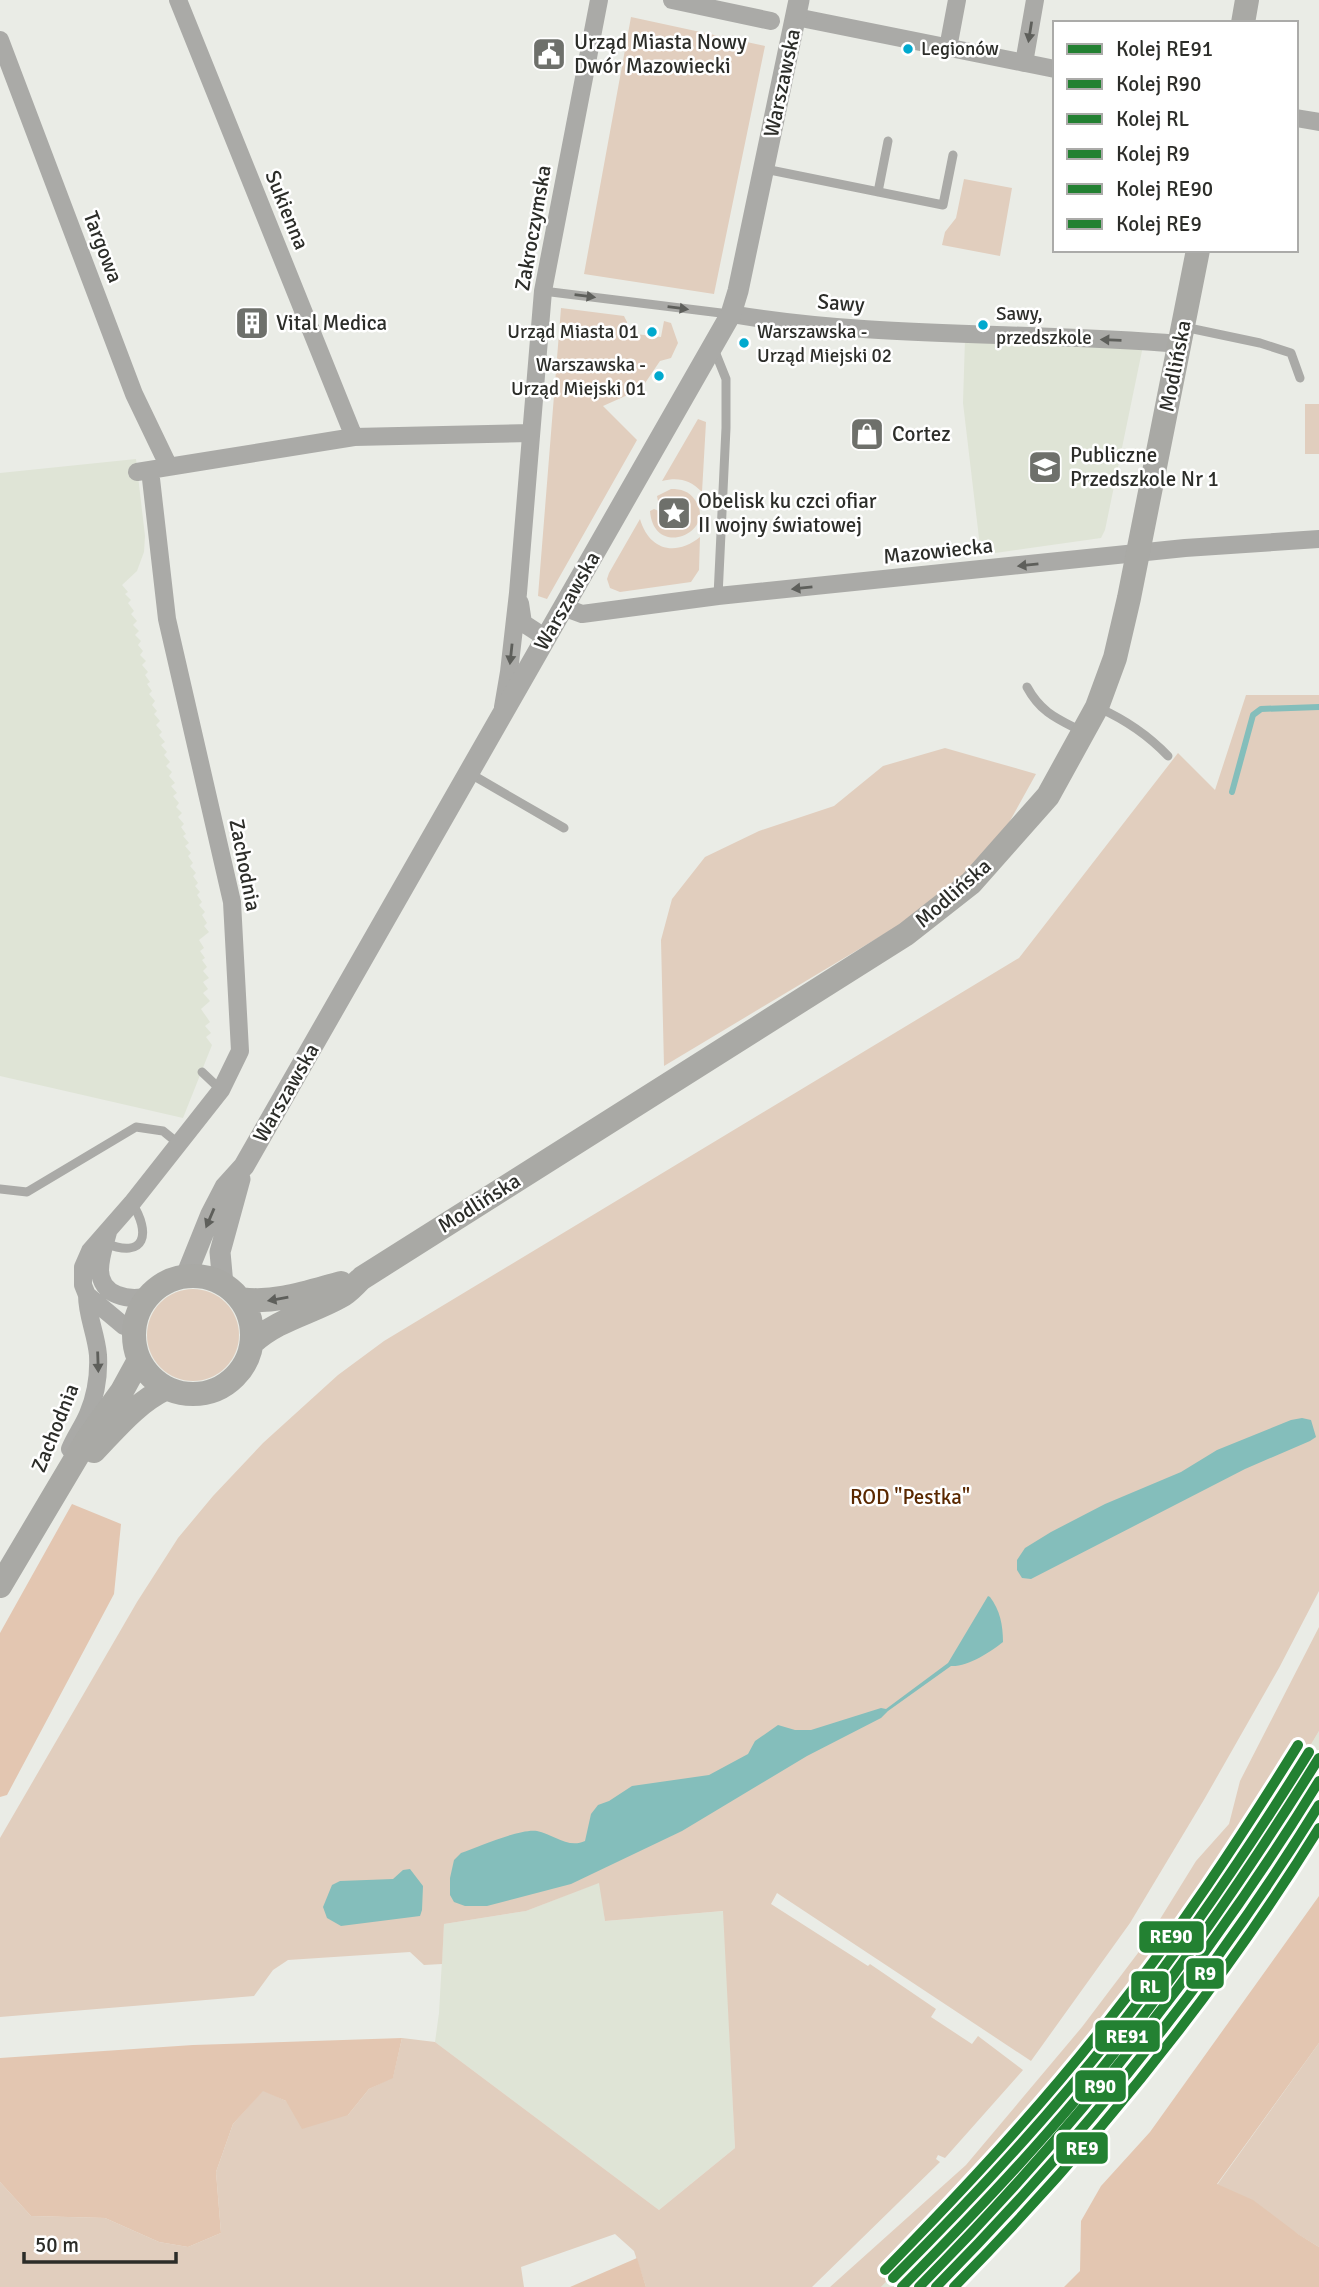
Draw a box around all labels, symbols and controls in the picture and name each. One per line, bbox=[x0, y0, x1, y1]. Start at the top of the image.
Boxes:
one-way arrow bbox=[1024, 21, 1035, 43]
legend bbox=[1053, 21, 1298, 252]
street label: Warszawska bbox=[758, 27, 806, 139]
place label: Urząd Miasta Nowy Dwór Mazowiecki bbox=[574, 29, 747, 79]
public building icon: Urząd Miasta Nowy Dwór Mazowiecki bbox=[530, 35, 568, 73]
text: Kolej RE91 bbox=[1116, 36, 1213, 62]
place label: Legionów bbox=[921, 37, 999, 61]
marker: Legionów bbox=[901, 42, 915, 56]
text: Kolej R90 bbox=[1116, 71, 1201, 97]
text: Kolej RL bbox=[1116, 106, 1190, 132]
text: Kolej R9 bbox=[1116, 141, 1190, 167]
street label: Zakroczymska bbox=[509, 163, 557, 293]
street label: Sukienna bbox=[259, 167, 315, 253]
text: Kolej RE90 bbox=[1116, 176, 1213, 202]
street label: Targowa bbox=[78, 208, 128, 286]
text: Kolej RE9 bbox=[1116, 211, 1202, 237]
street label: Sawy bbox=[817, 288, 866, 318]
one-way arrow bbox=[574, 291, 596, 302]
one-way arrow bbox=[668, 302, 690, 313]
place label: Sawy, przedszkole bbox=[996, 302, 1092, 350]
building icon: Vital Medica bbox=[233, 304, 271, 342]
place label: Vital Medica bbox=[276, 310, 387, 336]
marker: Sawy, przedszkole bbox=[976, 318, 990, 332]
street label: Modlińska bbox=[1153, 318, 1197, 414]
place label: Urząd Miasta 01 bbox=[507, 320, 639, 344]
place label: Warszawska - Urząd Miejski 02 bbox=[757, 320, 892, 368]
marker: Urząd Miasta 01 bbox=[645, 325, 659, 339]
one-way arrow bbox=[1100, 334, 1122, 345]
marker: Warszawska - Urząd Miejski 02 bbox=[737, 336, 751, 350]
place label: Warszawska - Urząd Miejski 01 bbox=[511, 353, 646, 401]
marker: Warszawska - Urząd Miejski 01 bbox=[652, 369, 666, 383]
shop icon: Cortez bbox=[848, 415, 886, 453]
place label: Cortez bbox=[892, 421, 951, 447]
place label: Publiczne Przedszkole Nr 1 bbox=[1070, 442, 1219, 492]
school or university icon: Publiczne Przedszkole Nr 1 bbox=[1026, 448, 1064, 486]
place label: Obelisk ku czci ofiar II wojny światowej bbox=[698, 488, 877, 538]
place icon: Obelisk ku czci ofiar II wojny światowej bbox=[655, 494, 693, 532]
street label: Mazowiecka bbox=[882, 532, 994, 570]
street label: Warszawska bbox=[528, 547, 606, 655]
one-way arrow bbox=[1017, 560, 1039, 571]
one-way arrow bbox=[790, 583, 812, 594]
one-way arrow bbox=[506, 643, 517, 665]
street label: Zachodnia bbox=[223, 817, 267, 913]
street label: Modlińska bbox=[910, 853, 996, 933]
street label: Warszawska bbox=[247, 1039, 325, 1147]
street label: Modlińska bbox=[433, 1167, 525, 1239]
one-way arrow bbox=[204, 1208, 215, 1229]
one-way arrow bbox=[267, 1294, 289, 1305]
one-way arrow bbox=[92, 1351, 103, 1373]
street label: Zachodnia bbox=[25, 1380, 85, 1476]
park label: ROD "Pestka" bbox=[850, 1484, 970, 1510]
line badge: RE90 bbox=[1138, 1920, 1205, 1954]
text: RE90 bbox=[1149, 1925, 1193, 1949]
line badge: R9 bbox=[1185, 1957, 1225, 1990]
text: R9 bbox=[1194, 1962, 1216, 1986]
line badge: RL bbox=[1130, 1970, 1170, 2003]
text: RL bbox=[1139, 1975, 1161, 1999]
line badge: RE91 bbox=[1094, 2019, 1161, 2053]
text: RE91 bbox=[1105, 2025, 1149, 2049]
line badge: R90 bbox=[1074, 2069, 1127, 2103]
text: R90 bbox=[1084, 2075, 1116, 2099]
line badge: RE9 bbox=[1055, 2131, 1109, 2165]
text: RE9 bbox=[1066, 2137, 1098, 2161]
scale bar bbox=[24, 2220, 177, 2264]
text: 50 m bbox=[35, 2232, 79, 2258]

